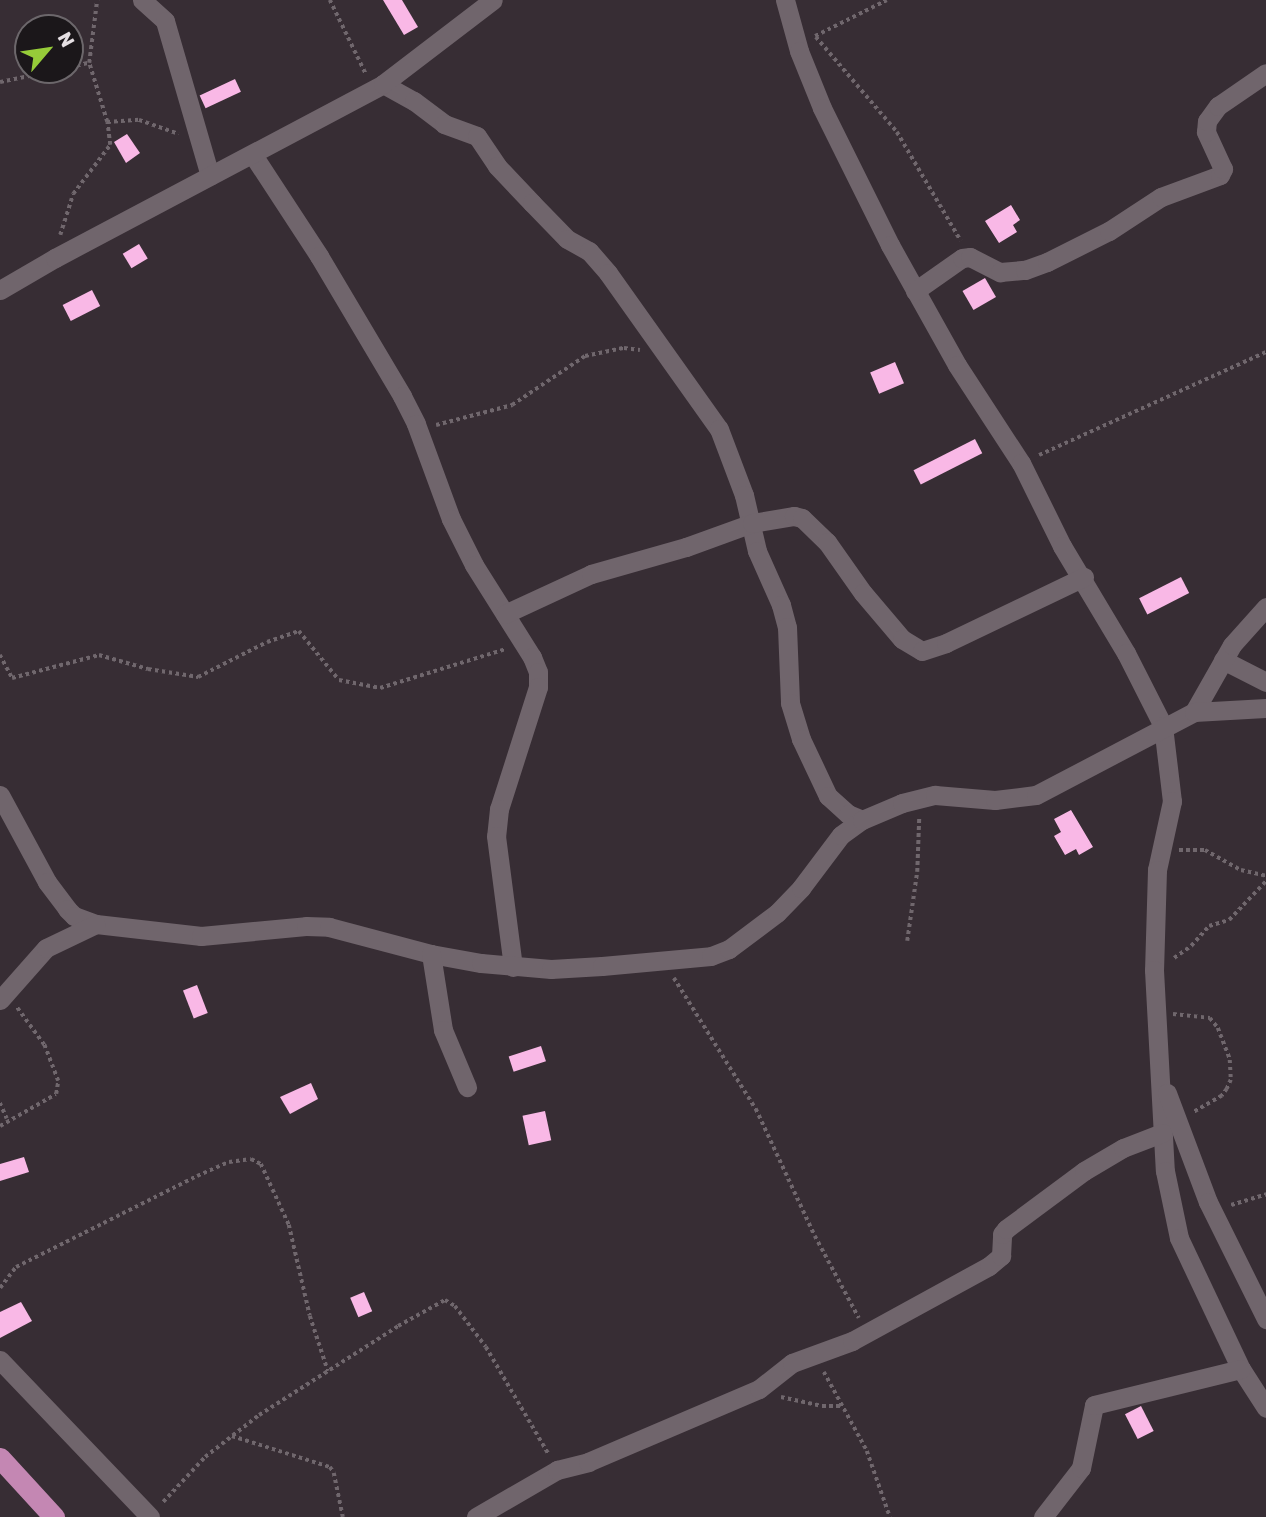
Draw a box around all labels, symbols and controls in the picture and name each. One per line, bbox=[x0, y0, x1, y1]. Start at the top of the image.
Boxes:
north arrow bbox=[14, 14, 84, 84]
text: N bbox=[53, 28, 79, 51]

